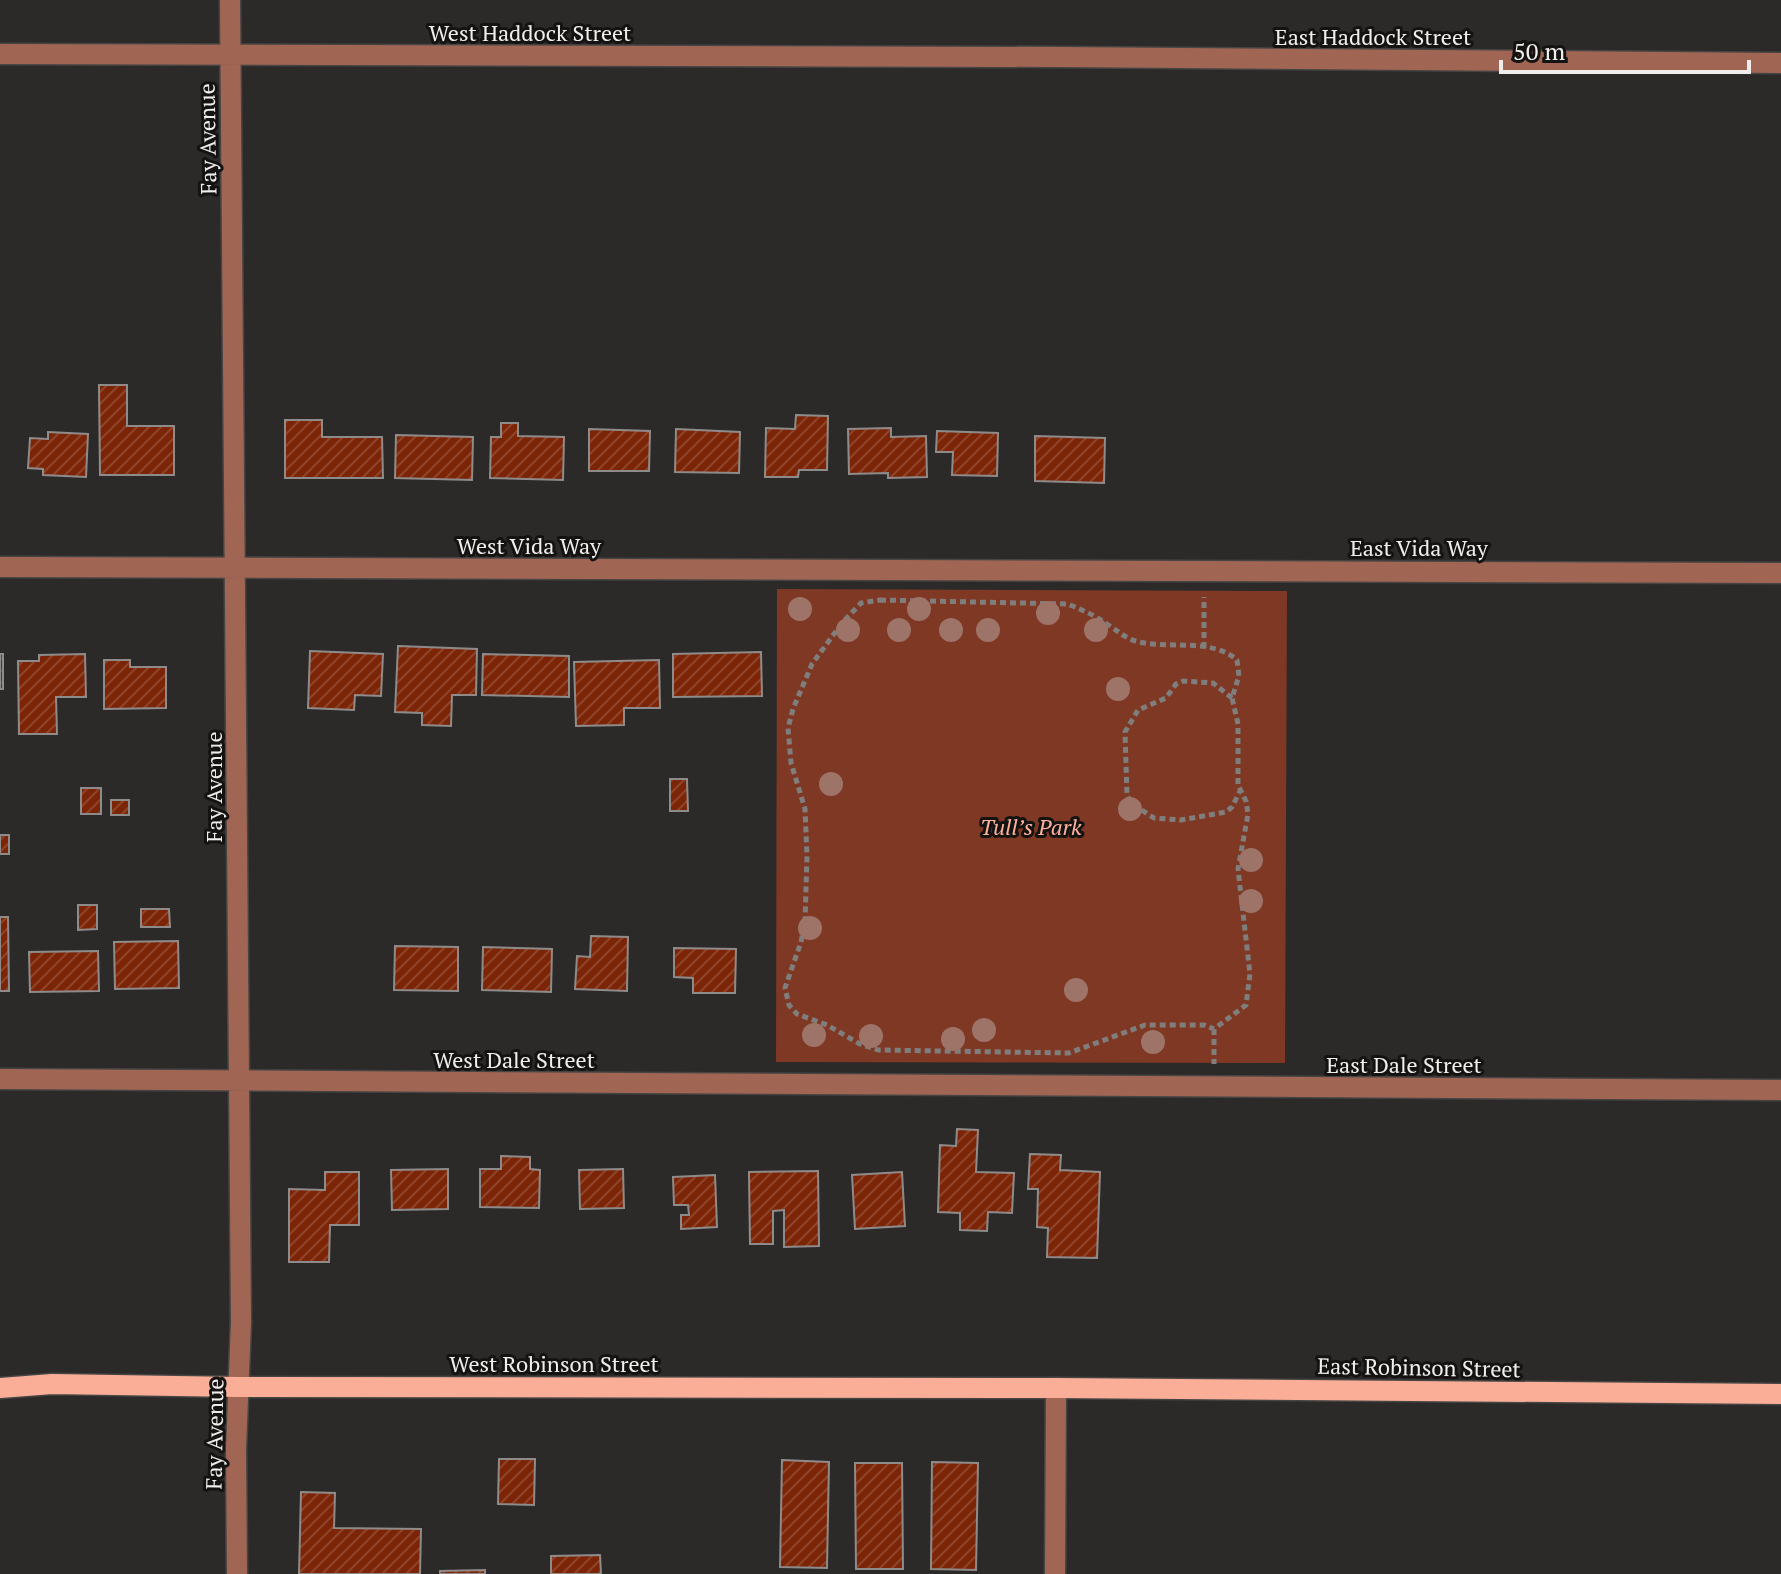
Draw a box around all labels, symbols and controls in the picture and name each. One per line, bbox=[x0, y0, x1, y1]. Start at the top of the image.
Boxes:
street label: West Haddock Street bbox=[429, 18, 631, 47]
street label: East Haddock Street bbox=[1275, 22, 1471, 51]
scale bar bbox=[1501, 24, 1749, 74]
text: 50 m bbox=[1513, 35, 1565, 67]
street label: Fay Avenue bbox=[192, 83, 222, 195]
street label: West Vida Way bbox=[457, 531, 602, 560]
street label: East Vida Way bbox=[1350, 533, 1489, 562]
street label: Fay Avenue bbox=[199, 731, 228, 843]
park label: Tull’s Park bbox=[980, 812, 1082, 841]
street label: West Dale Street bbox=[433, 1045, 595, 1074]
street label: East Dale Street bbox=[1326, 1050, 1482, 1079]
street label: West Robinson Street bbox=[449, 1349, 659, 1378]
street label: East Robinson Street bbox=[1317, 1351, 1521, 1383]
street label: Fay Avenue bbox=[199, 1378, 229, 1490]

